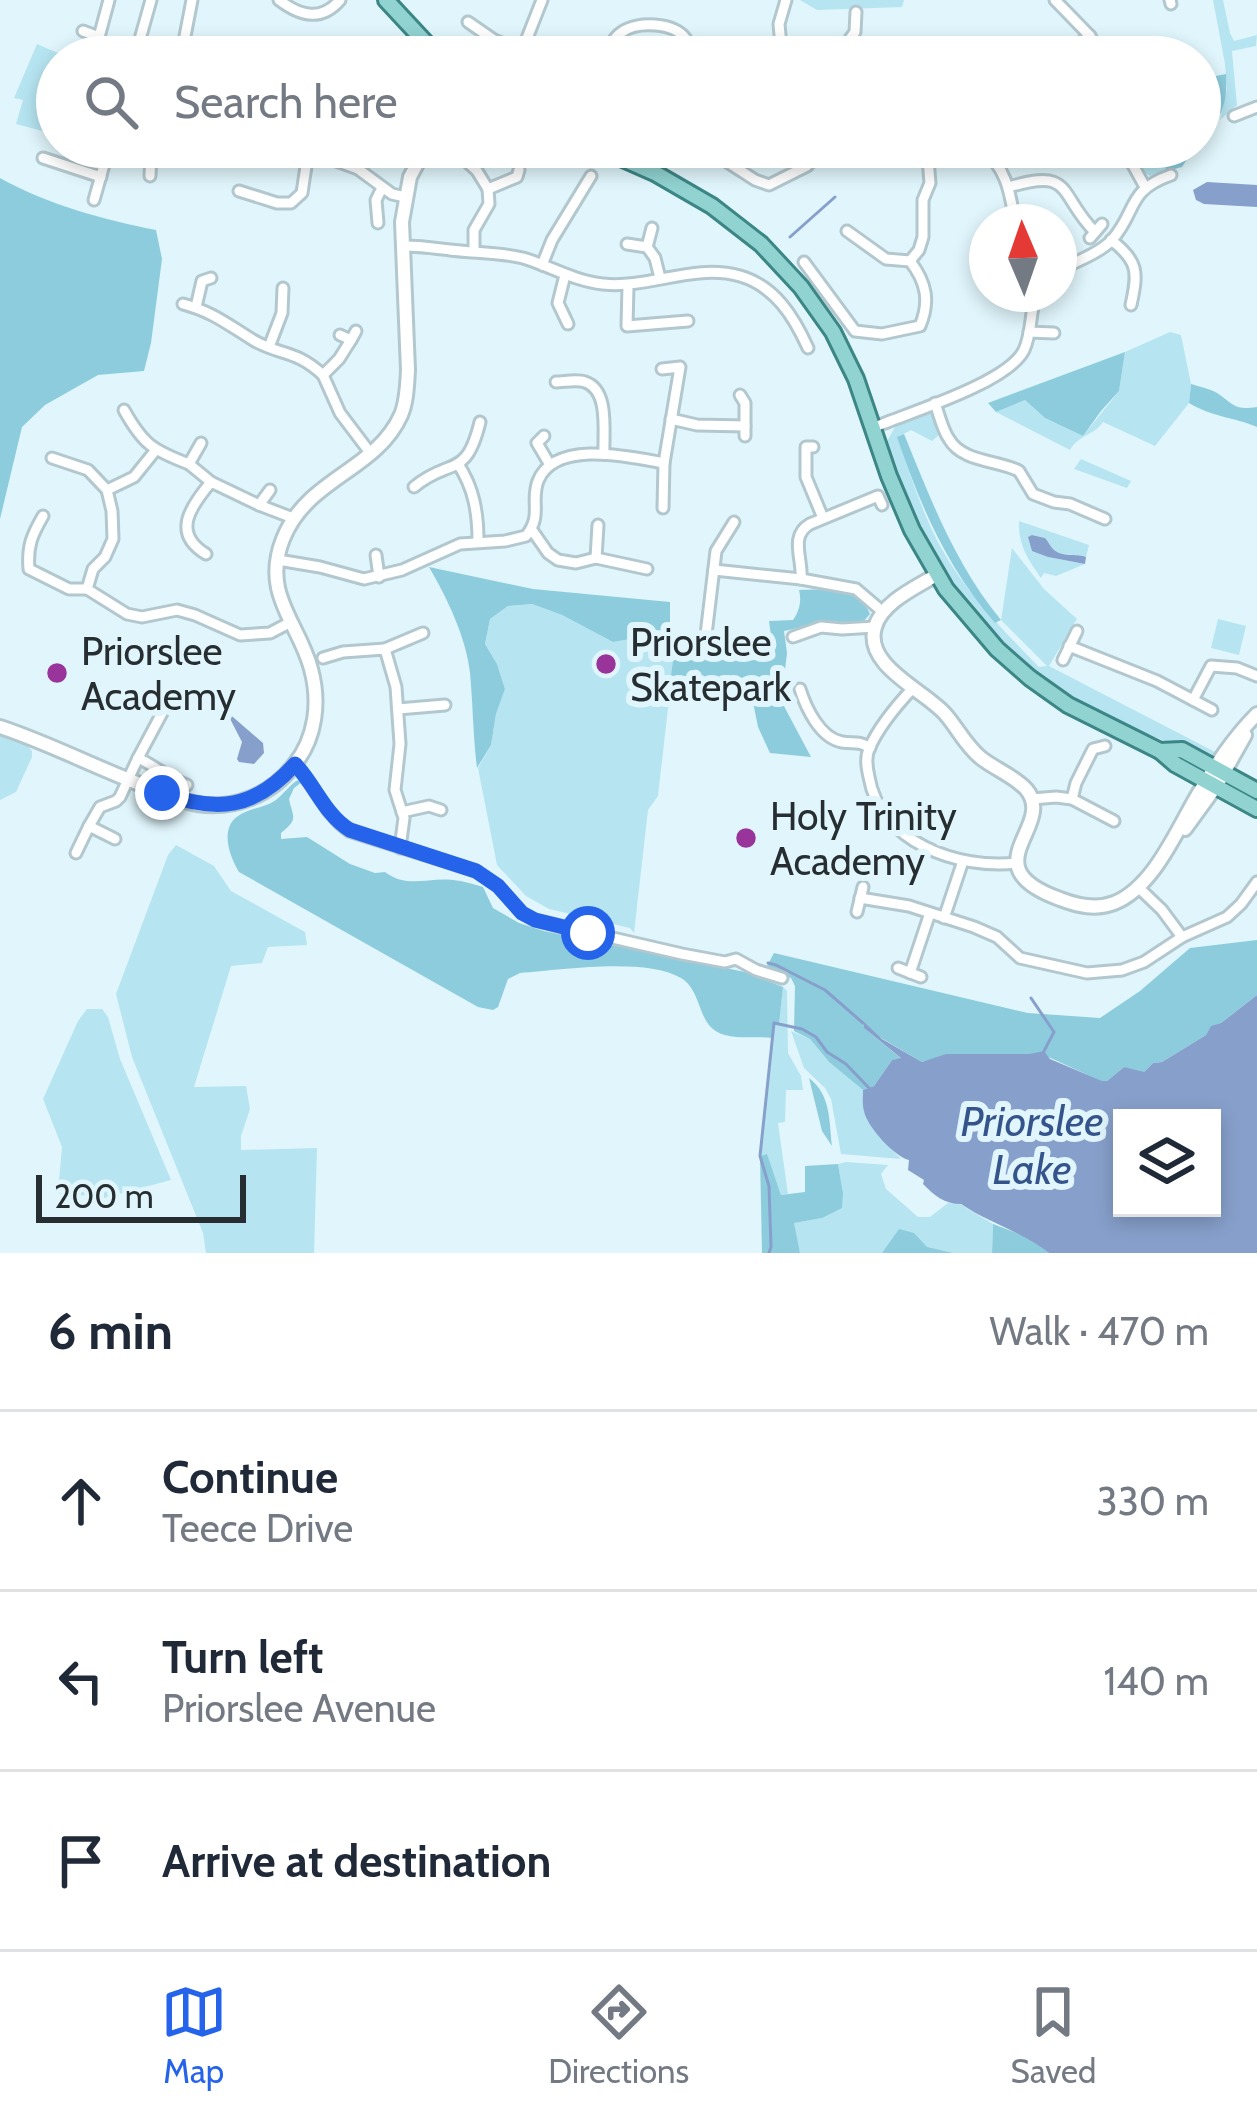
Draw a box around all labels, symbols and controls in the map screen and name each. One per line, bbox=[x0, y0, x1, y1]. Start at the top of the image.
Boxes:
search box bbox=[36, 36, 1221, 168]
icon: search bbox=[78, 69, 144, 135]
text: Search here bbox=[174, 75, 398, 129]
north arrow bbox=[969, 204, 1077, 312]
place label: Priorslee Skatepark bbox=[630, 618, 792, 711]
place label: Priorslee Academy bbox=[81, 627, 236, 720]
marker: Priorslee Skatepark bbox=[593, 651, 619, 677]
marker: Priorslee Academy bbox=[44, 660, 70, 686]
route end bbox=[135, 766, 189, 820]
place label: Holy Trinity Academy bbox=[770, 792, 957, 885]
marker: Holy Trinity Academy bbox=[733, 825, 759, 851]
route start bbox=[561, 906, 615, 960]
water label: Priorslee Lake bbox=[960, 1095, 1104, 1195]
map controls bbox=[1113, 1109, 1221, 1217]
button: layers bbox=[1113, 1109, 1221, 1217]
scale bar bbox=[36, 1169, 246, 1222]
text: 200 m bbox=[54, 1176, 154, 1216]
text: 6 min bbox=[48, 1300, 173, 1362]
text: Walk · 470 m bbox=[989, 1307, 1209, 1355]
text: Continue bbox=[162, 1450, 338, 1504]
icon: ahead bbox=[48, 1468, 114, 1534]
text: 330 m bbox=[1097, 1477, 1209, 1525]
text: Teece Drive bbox=[162, 1504, 353, 1552]
text: Turn left bbox=[162, 1630, 324, 1684]
icon: left bbox=[48, 1648, 114, 1714]
text: 140 m bbox=[1104, 1657, 1209, 1705]
text: Priorslee Avenue bbox=[162, 1684, 436, 1732]
icon: arrive bbox=[48, 1828, 114, 1894]
text: Arrive at destination bbox=[162, 1834, 551, 1888]
tab: Map bbox=[161, 1979, 227, 2091]
tab: Directions bbox=[548, 1979, 689, 2091]
tab: Saved bbox=[1011, 1979, 1096, 2091]

